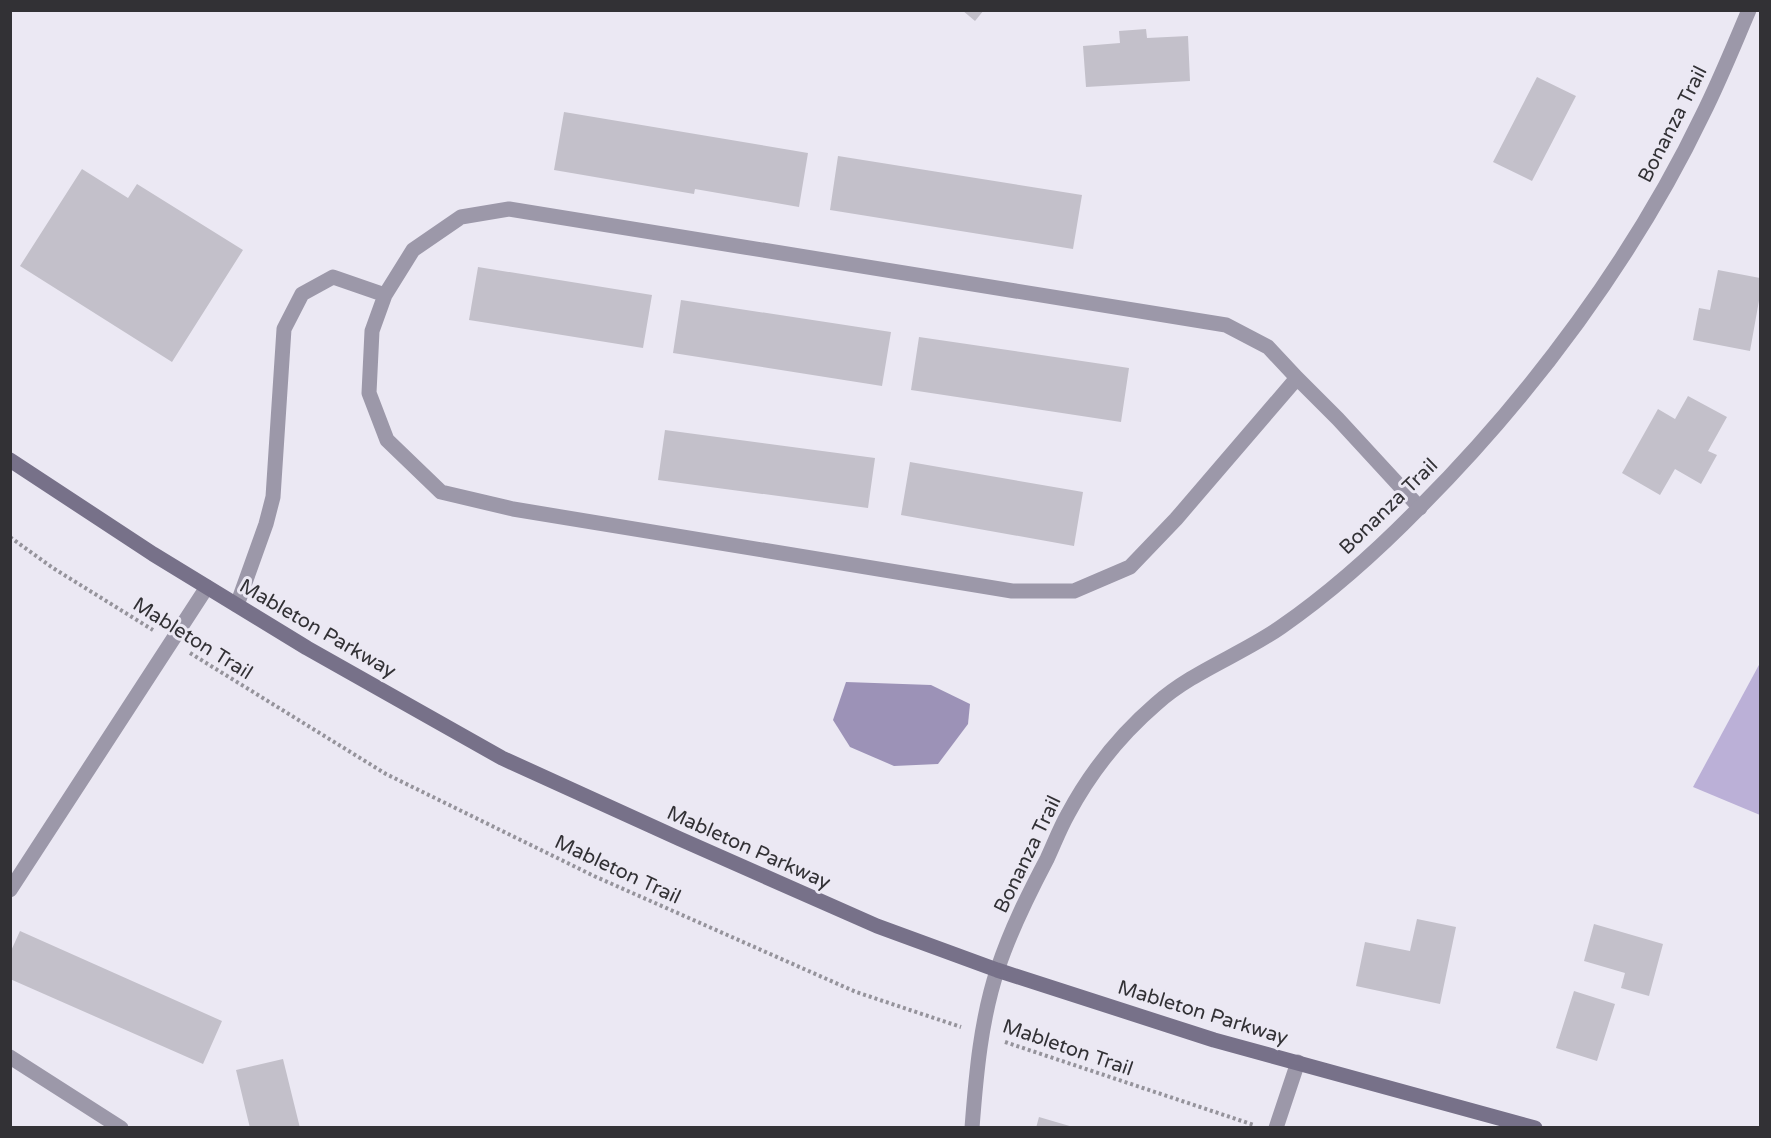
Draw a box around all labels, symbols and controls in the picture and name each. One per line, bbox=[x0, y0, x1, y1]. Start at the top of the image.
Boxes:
street label: Bonanza Trail bbox=[1633, 62, 1713, 187]
street label: Bonanza Trail bbox=[1334, 454, 1443, 560]
street label: Mableton Parkway bbox=[235, 574, 400, 684]
street label: Mableton Trail bbox=[128, 593, 257, 685]
street label: Bonanza Trail bbox=[989, 792, 1067, 917]
street label: Mableton Parkway bbox=[663, 801, 834, 895]
street label: Mableton Trail bbox=[551, 830, 684, 910]
street label: Mableton Parkway bbox=[1115, 976, 1291, 1050]
street label: Mableton Trail bbox=[999, 1014, 1136, 1081]

